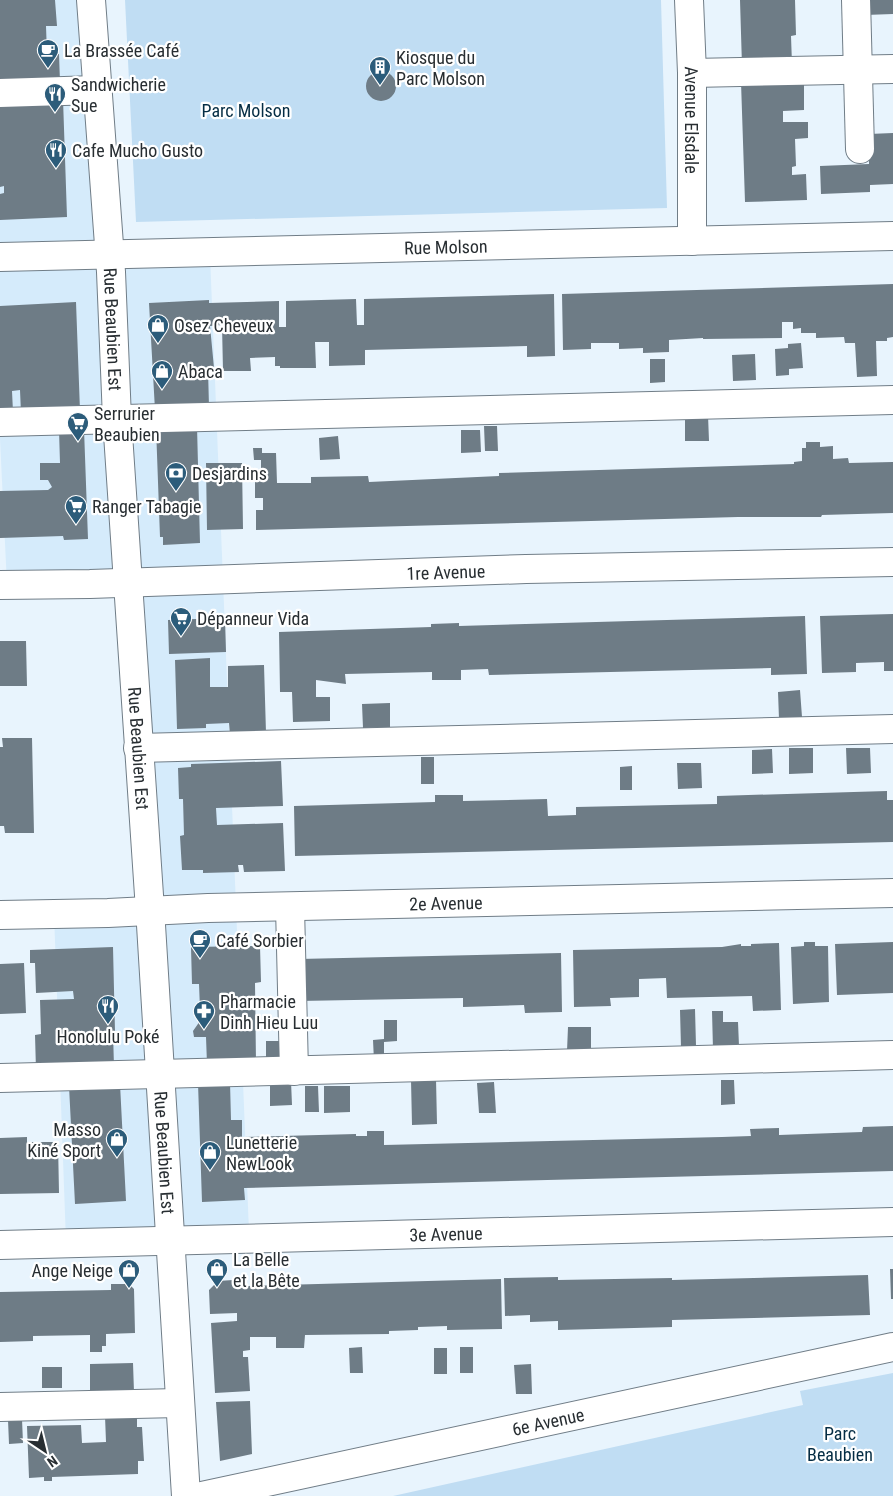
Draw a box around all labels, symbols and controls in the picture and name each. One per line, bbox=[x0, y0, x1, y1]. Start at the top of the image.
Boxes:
cafe icon: La Brassée Café bbox=[36, 38, 60, 69]
place label: La Brassée Café bbox=[64, 40, 179, 61]
place label: Kiosque du Parc Molson bbox=[396, 47, 485, 89]
building icon: Kiosque du Parc Molson bbox=[368, 55, 392, 86]
street label: Avenue Elsdale bbox=[681, 66, 703, 174]
place label: Sandwicherie Sue bbox=[71, 74, 166, 116]
restaurant icon: Sandwicherie Sue bbox=[43, 82, 67, 113]
park label: Parc Molson bbox=[202, 100, 291, 121]
restaurant icon: Cafe Mucho Gusto bbox=[44, 138, 68, 169]
place label: Cafe Mucho Gusto bbox=[72, 140, 203, 161]
street label: Rue Molson bbox=[404, 235, 488, 258]
street label: Rue Beaubien Est bbox=[100, 267, 126, 391]
shop icon: Osez Cheveux bbox=[146, 313, 170, 344]
place label: Osez Cheveux bbox=[174, 315, 273, 336]
shop icon: Abaca bbox=[150, 359, 174, 390]
place label: Abaca bbox=[178, 361, 223, 382]
place label: Serrurier Beaubien bbox=[94, 403, 160, 445]
supermarket icon: Serrurier Beaubien bbox=[66, 411, 90, 442]
bank icon: Desjardins bbox=[164, 461, 188, 492]
place label: Desjardins bbox=[192, 463, 267, 484]
supermarket icon: Ranger Tabagie bbox=[64, 494, 88, 525]
place label: Ranger Tabagie bbox=[92, 496, 201, 517]
street label: 1re Avenue bbox=[406, 560, 485, 584]
supermarket icon: Dépanneur Vida bbox=[169, 606, 193, 637]
place label: Dépanneur Vida bbox=[197, 608, 309, 629]
street label: Rue Beaubien Est bbox=[125, 686, 154, 811]
street label: 2e Avenue bbox=[409, 891, 483, 914]
cafe icon: Café Sorbier bbox=[188, 928, 212, 959]
place label: Café Sorbier bbox=[216, 930, 304, 951]
place label: Pharmacie Dinh Hieu Luu bbox=[220, 991, 318, 1033]
restaurant icon: Honolulu Poké bbox=[96, 994, 120, 1025]
pharmacy icon: Pharmacie Dinh Hieu Luu bbox=[192, 999, 216, 1030]
place label: Honolulu Poké bbox=[56, 1026, 160, 1047]
street label: Rue Beaubien Est bbox=[151, 1090, 179, 1215]
place label: Masso Kiné Sport bbox=[27, 1119, 101, 1161]
shop icon: Masso Kiné Sport bbox=[105, 1127, 129, 1158]
place label: Lunetterie NewLook bbox=[226, 1132, 297, 1174]
shop icon: Lunetterie NewLook bbox=[198, 1140, 222, 1171]
street label: 3e Avenue bbox=[409, 1222, 483, 1245]
place label: La Belle et la Bête bbox=[233, 1249, 300, 1291]
shop icon: La Belle et la Bête bbox=[205, 1257, 229, 1288]
shop icon: Ange Neige bbox=[117, 1258, 141, 1289]
place label: Ange Neige bbox=[31, 1260, 113, 1281]
street label: 6e Avenue bbox=[510, 1403, 586, 1439]
park label: Parc Beaubien bbox=[807, 1423, 873, 1465]
north arrow bbox=[20, 1426, 70, 1476]
text: N bbox=[44, 1453, 61, 1471]

